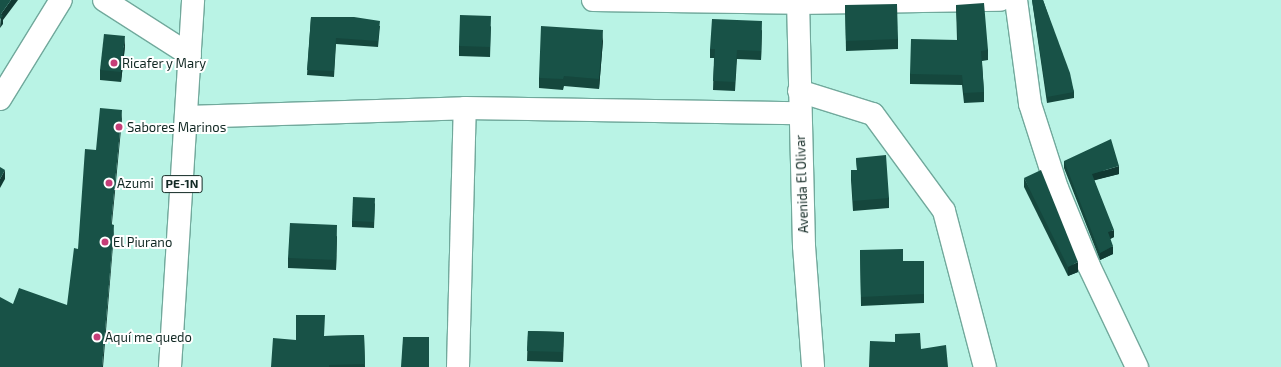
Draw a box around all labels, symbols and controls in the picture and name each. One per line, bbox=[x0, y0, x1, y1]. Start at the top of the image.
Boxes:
place label: Ricafer y Mary bbox=[122, 55, 207, 71]
marker: Ricafer y Mary bbox=[109, 58, 119, 68]
place label: Sabores Marinos bbox=[127, 119, 226, 135]
marker: Sabores Marinos bbox=[114, 122, 124, 132]
street label: Avenida El Olivar bbox=[792, 134, 812, 234]
road number: PE-1N bbox=[161, 174, 203, 194]
place label: Azumi bbox=[117, 175, 154, 191]
marker: Azumi bbox=[104, 178, 114, 188]
place label: El Piurano bbox=[113, 234, 173, 250]
marker: El Piurano bbox=[100, 237, 110, 247]
place label: Aquí me quedo bbox=[105, 329, 192, 345]
marker: Aquí me quedo bbox=[92, 332, 102, 342]

